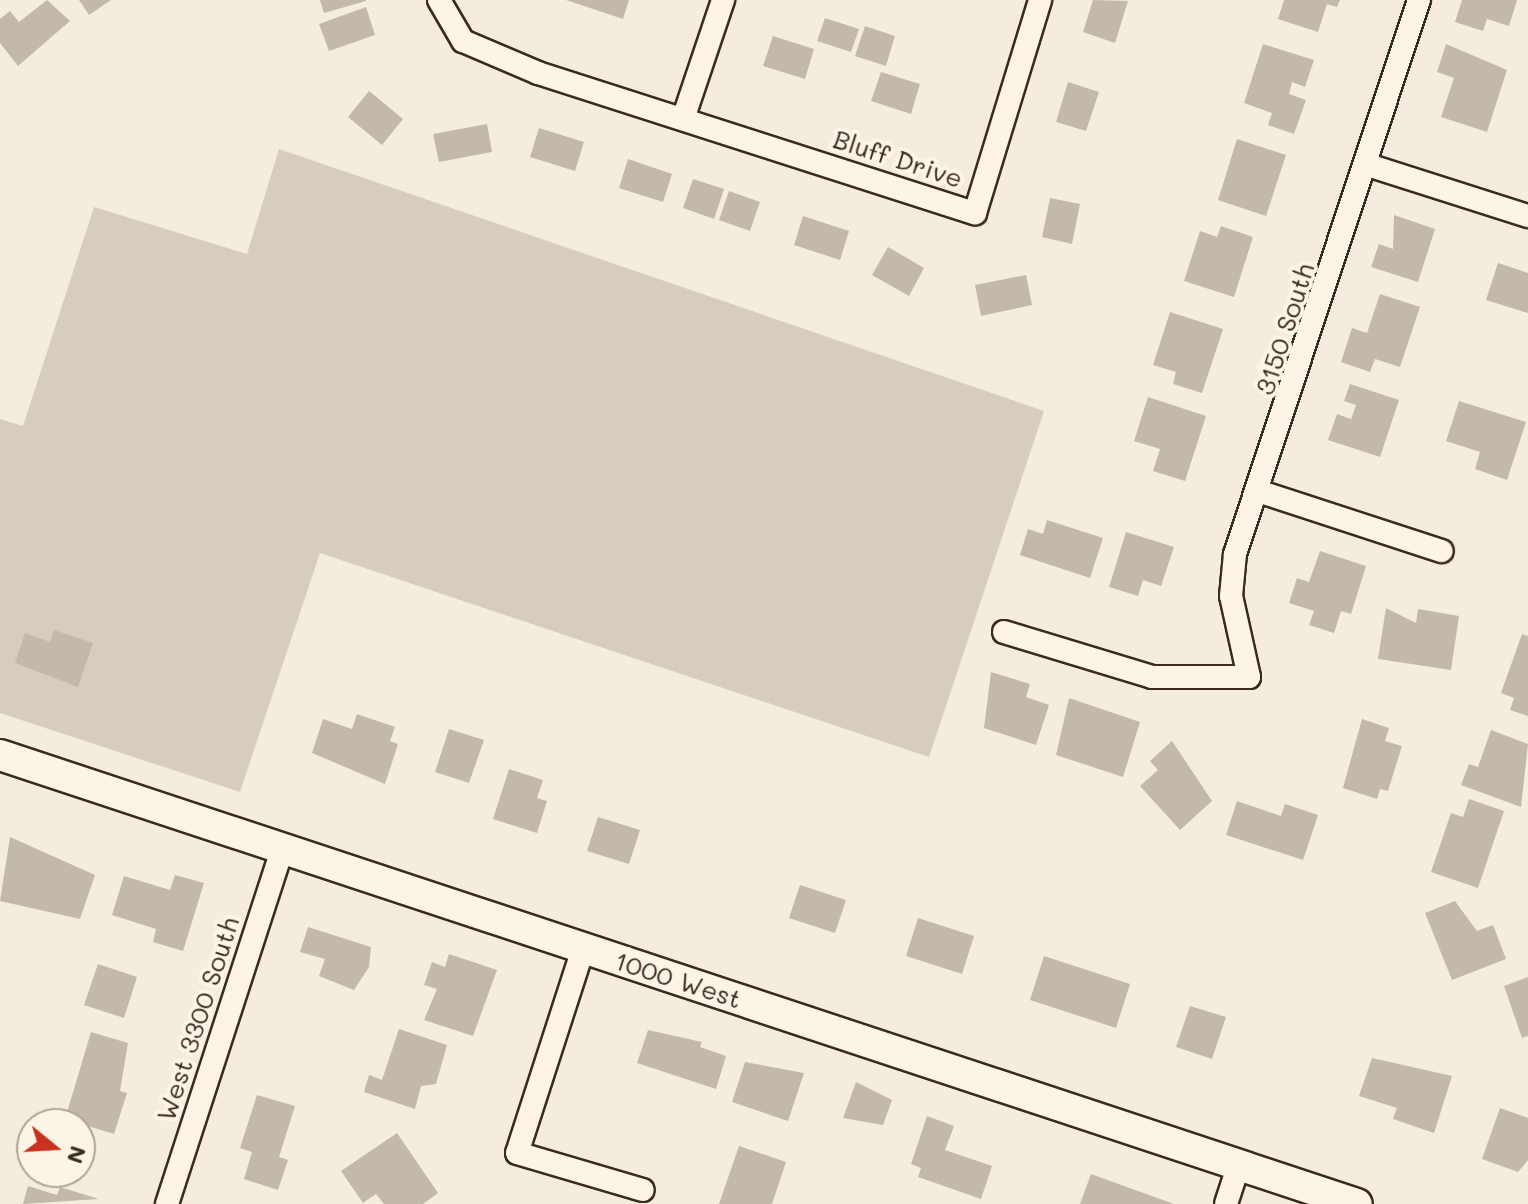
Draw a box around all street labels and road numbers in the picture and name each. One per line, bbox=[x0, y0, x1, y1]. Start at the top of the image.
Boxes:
street label: Bluff Drive bbox=[829, 123, 967, 195]
street label: 3150 South bbox=[1249, 259, 1321, 399]
street label: West 3300 South bbox=[150, 913, 246, 1125]
street label: 1000 West bbox=[611, 945, 745, 1015]

